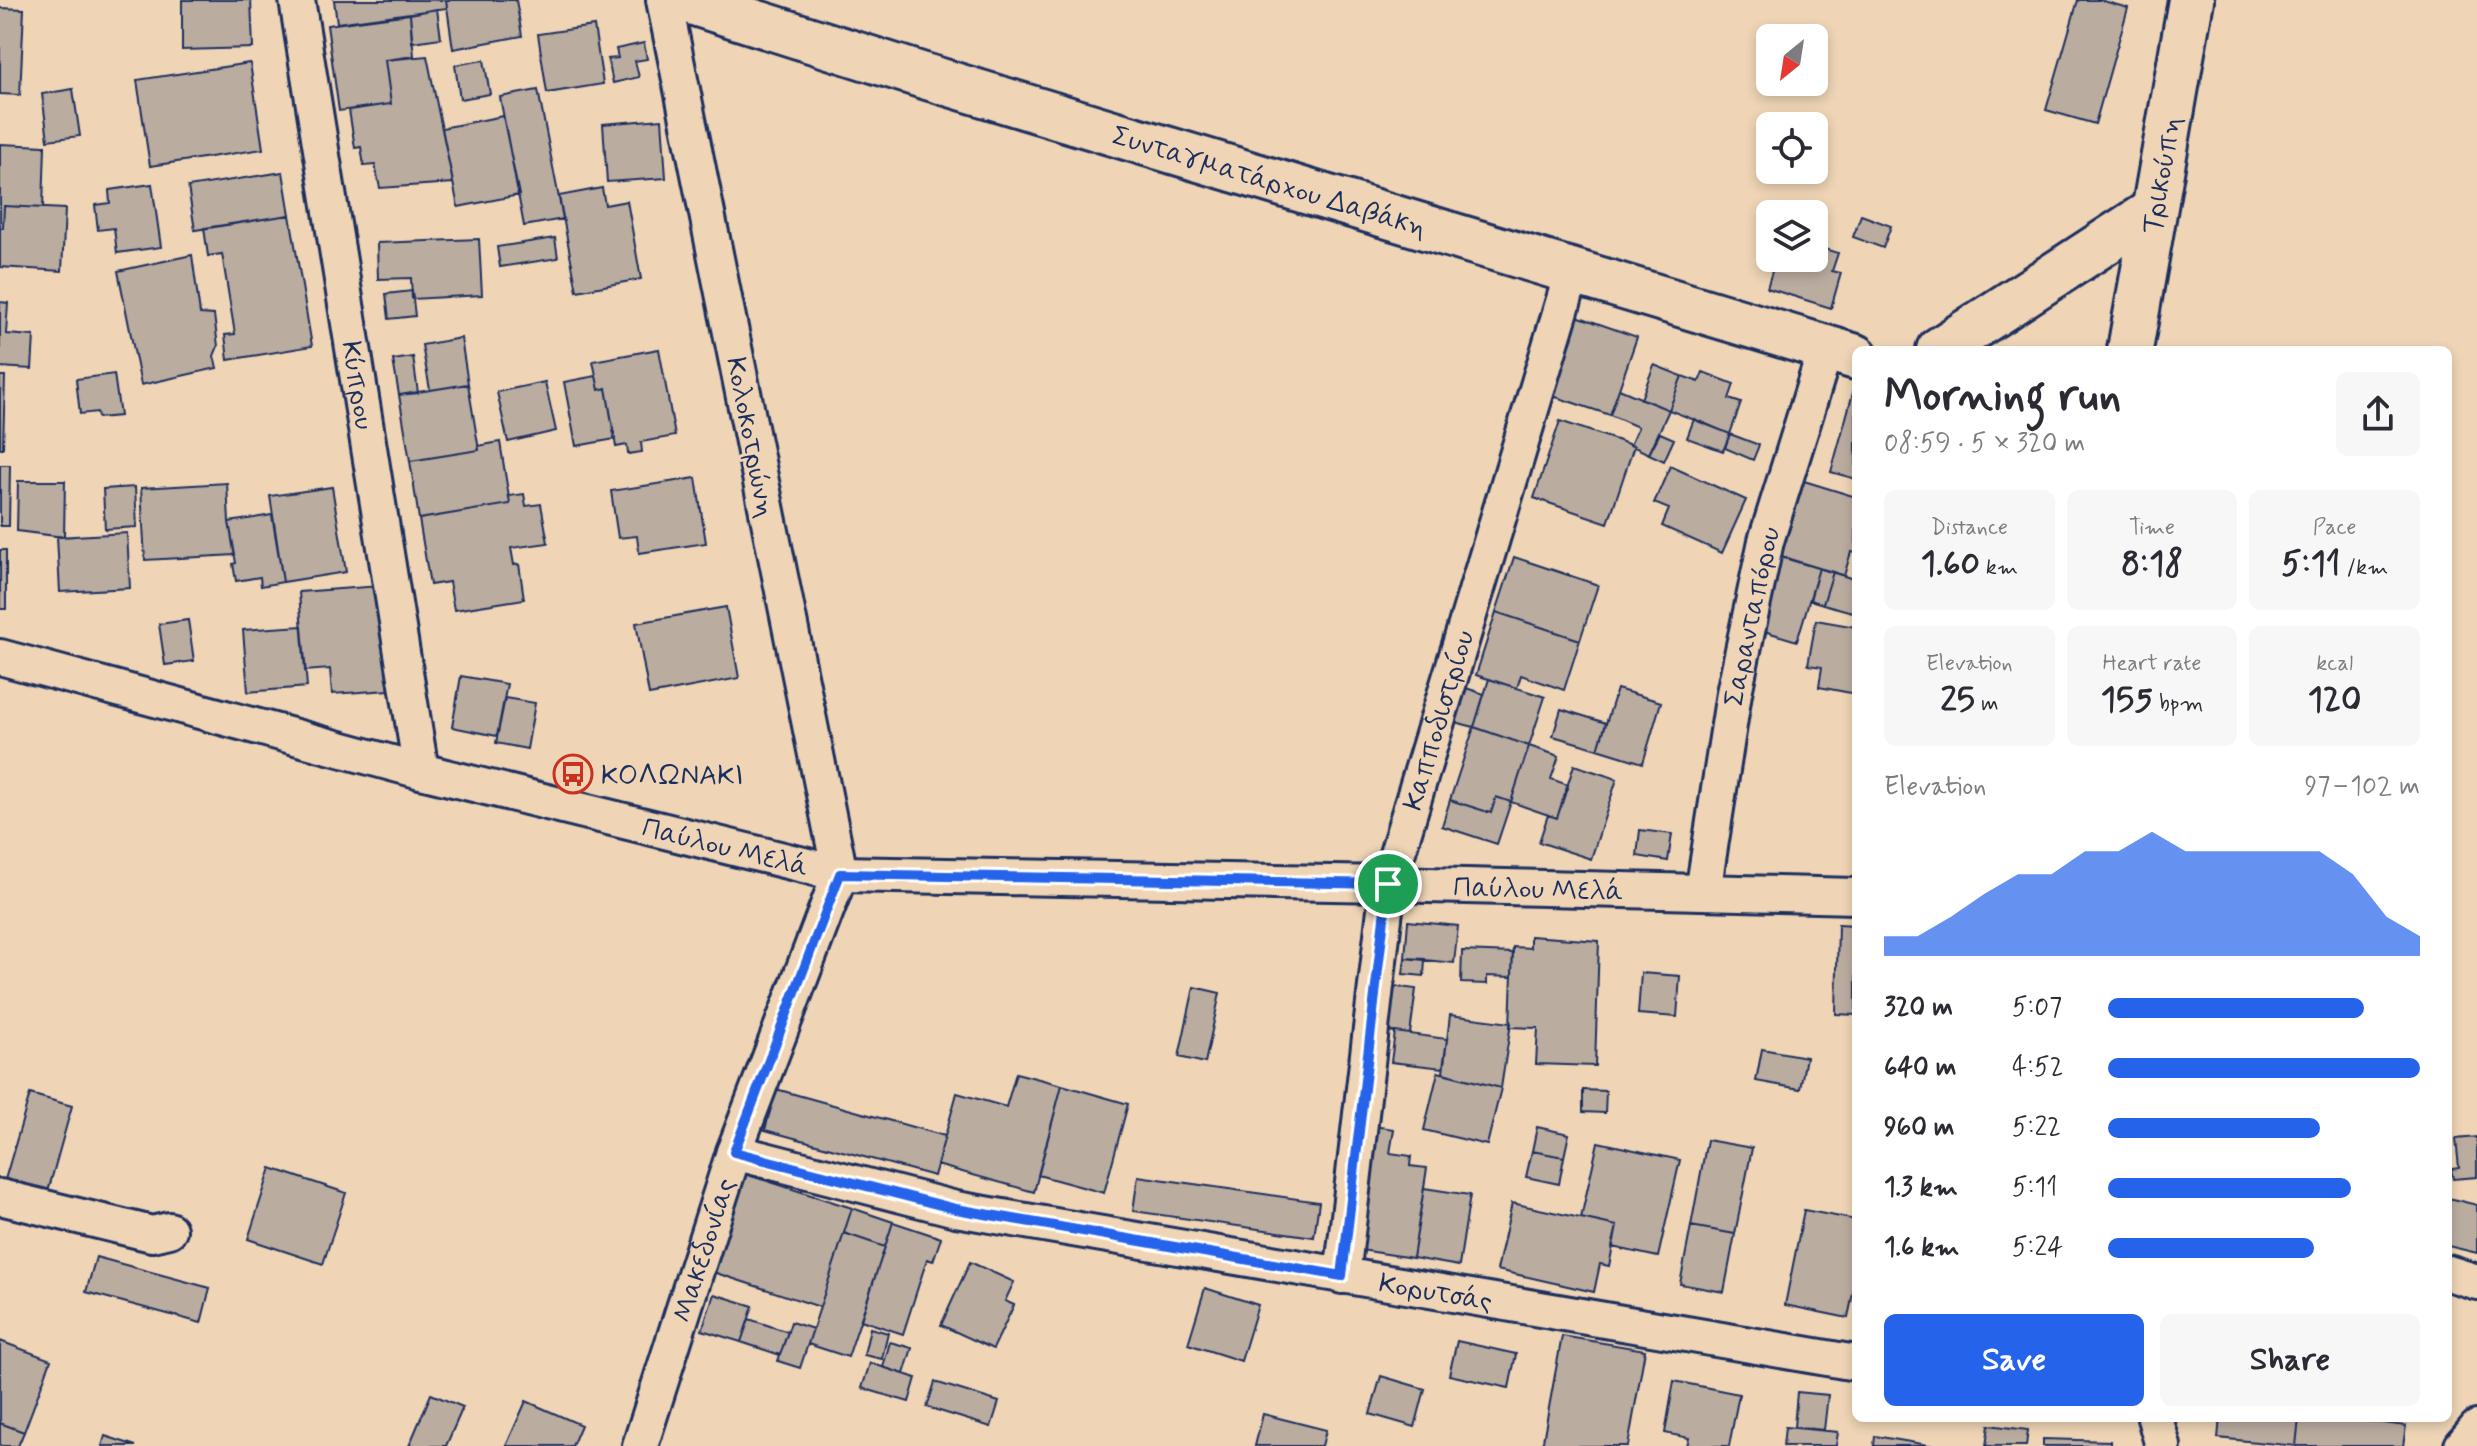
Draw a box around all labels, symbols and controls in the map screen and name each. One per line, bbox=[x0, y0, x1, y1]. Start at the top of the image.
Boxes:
north arrow bbox=[1756, 24, 1828, 96]
map controls bbox=[1756, 24, 1828, 272]
button: locate bbox=[1756, 112, 1828, 184]
street label: Τρικούπη bbox=[2135, 114, 2191, 237]
street label: Συνταγματάρχου Δαβάκη bbox=[1107, 118, 1431, 248]
button: layers bbox=[1756, 200, 1828, 272]
street label: Κύπρου bbox=[331, 338, 382, 433]
street label: Κολοκοτρώνη bbox=[716, 354, 783, 521]
text: Morning run bbox=[1884, 368, 2121, 426]
button: share bbox=[2336, 372, 2420, 456]
text: 08:59 · 5 × 320 m bbox=[1884, 427, 2085, 461]
text: Distance bbox=[1931, 514, 2008, 542]
text: Time bbox=[2129, 514, 2175, 542]
text: Pace bbox=[2313, 514, 2357, 542]
street label: Σαρανταπόρου bbox=[1716, 522, 1790, 709]
text: 1.60 bbox=[1921, 542, 1980, 587]
text: 8:18 bbox=[2121, 542, 2183, 587]
text: 5:11 bbox=[2281, 542, 2340, 587]
text: km bbox=[1980, 554, 2018, 582]
text: /km bbox=[2340, 554, 2388, 582]
street label: Καπποδιστρίου bbox=[1395, 626, 1484, 815]
text: Elevation bbox=[1926, 650, 2013, 678]
text: Heart rate bbox=[2103, 650, 2201, 678]
text: kcal bbox=[2316, 650, 2353, 678]
text: 25 bbox=[1940, 678, 1975, 723]
text: 155 bbox=[2101, 678, 2153, 723]
text: 120 bbox=[2308, 678, 2361, 723]
text: m bbox=[1975, 690, 1998, 718]
text: bpm bbox=[2153, 690, 2203, 718]
bus stop icon: ΚΟΛΩΝΑΚΙ bbox=[552, 753, 594, 795]
place label: ΚΟΛΩΝΑΚΙ bbox=[601, 758, 744, 795]
text: Elevation bbox=[1884, 770, 1986, 804]
text: 97–102 m bbox=[2304, 770, 2420, 804]
street label: Παύλου Μελά bbox=[638, 810, 812, 887]
pin bbox=[1354, 850, 1422, 918]
icon: arrive bbox=[1366, 862, 1410, 906]
street label: Παύλου Μελά bbox=[1453, 870, 1624, 911]
text: 320 m bbox=[1884, 991, 1953, 1025]
text: 5:07 bbox=[2012, 991, 2062, 1025]
text: 640 m bbox=[1884, 1051, 1956, 1085]
text: 4:52 bbox=[2012, 1051, 2063, 1085]
text: 960 m bbox=[1884, 1111, 1955, 1145]
text: 5:22 bbox=[2012, 1111, 2061, 1145]
text: 1.3 km bbox=[1884, 1171, 1958, 1205]
text: 5:11 bbox=[2012, 1171, 2057, 1205]
street label: Μακεδονίας bbox=[665, 1174, 745, 1327]
text: 1.6 km bbox=[1884, 1231, 1959, 1265]
text: 5:24 bbox=[2012, 1231, 2063, 1265]
street label: Κορυτσάς bbox=[1376, 1266, 1495, 1321]
button: Save bbox=[1884, 1314, 2144, 1406]
button: Share bbox=[2160, 1314, 2420, 1406]

